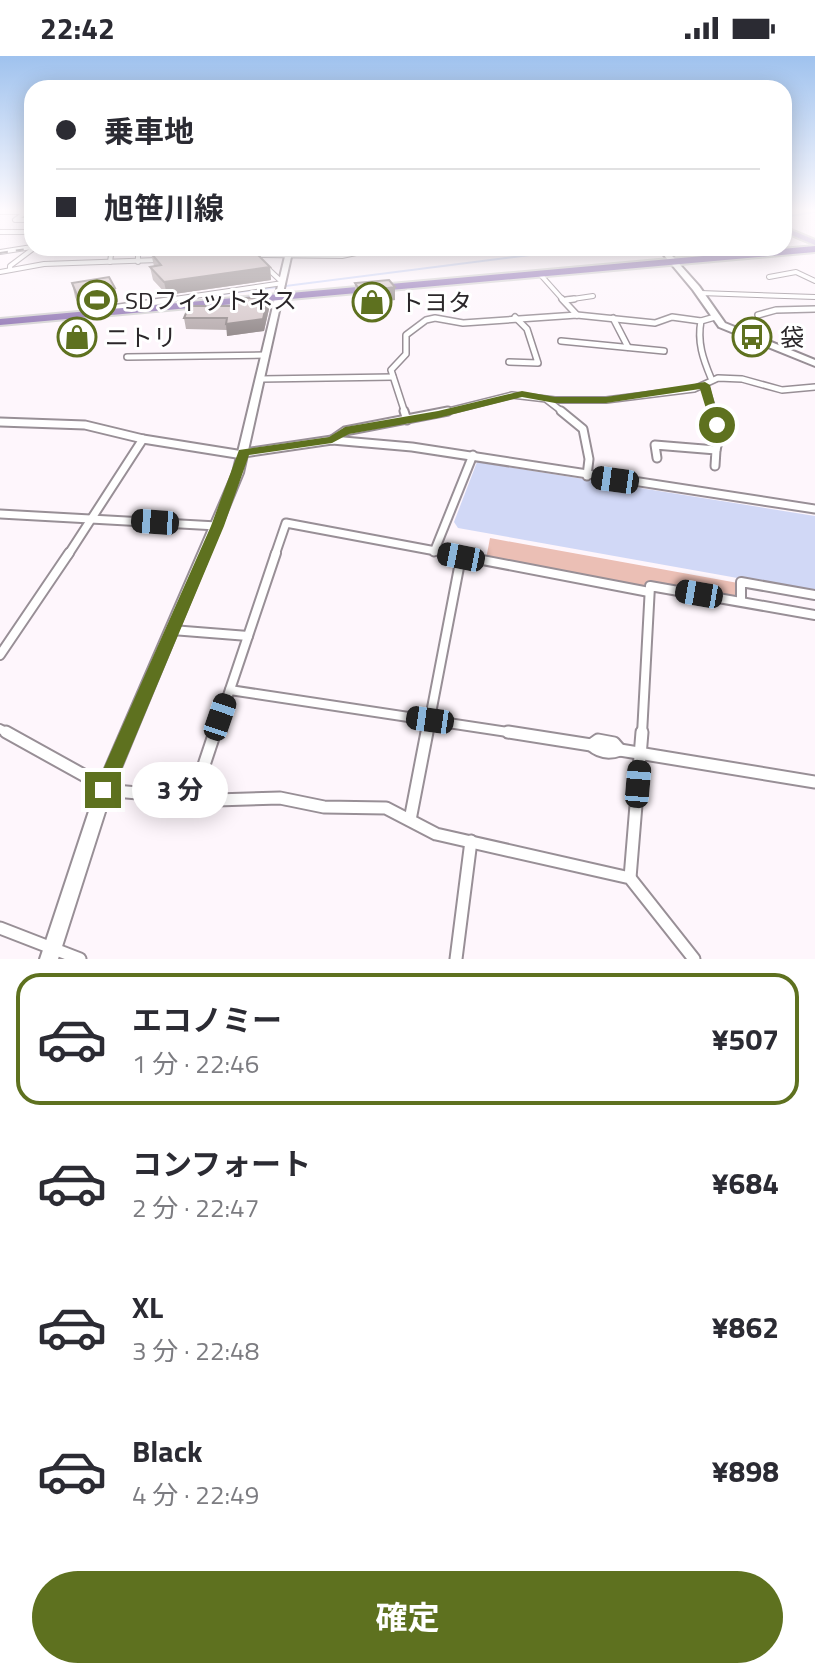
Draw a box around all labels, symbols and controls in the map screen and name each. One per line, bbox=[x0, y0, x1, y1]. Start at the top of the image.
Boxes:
text: 22:42 bbox=[40, 5, 115, 51]
text: 乗車地 bbox=[104, 108, 194, 154]
text: 旭笹川線 bbox=[104, 185, 224, 231]
sports icon: SDフィットネス bbox=[76, 279, 118, 321]
shop icon: トヨタ bbox=[351, 281, 393, 323]
place label: SDフィットネス bbox=[125, 282, 297, 318]
place label: トヨタ bbox=[400, 284, 472, 320]
shop icon: ニトリ bbox=[56, 316, 98, 358]
bus stop icon: 袋 bbox=[731, 316, 773, 358]
place label: ニトリ bbox=[105, 319, 177, 355]
place label: 袋 bbox=[780, 319, 804, 355]
route start bbox=[699, 407, 735, 443]
car bbox=[590, 465, 640, 495]
car bbox=[130, 508, 180, 536]
car bbox=[435, 541, 487, 573]
car bbox=[673, 578, 725, 610]
car bbox=[201, 690, 239, 744]
car bbox=[405, 705, 455, 735]
car bbox=[624, 759, 652, 809]
callout: 3 分 bbox=[131, 762, 227, 818]
text: 3 分 bbox=[157, 770, 203, 809]
route end bbox=[85, 772, 121, 808]
text: エコノミー bbox=[132, 997, 282, 1043]
icon: car bbox=[36, 1003, 108, 1075]
text: ¥507 bbox=[712, 1016, 779, 1062]
text: 1 分 · 22:46 bbox=[132, 1044, 259, 1083]
text: コンフォート bbox=[132, 1141, 311, 1187]
icon: car bbox=[36, 1147, 108, 1219]
text: ¥684 bbox=[712, 1160, 779, 1206]
text: 2 分 · 22:47 bbox=[132, 1188, 259, 1227]
text: XL bbox=[132, 1284, 163, 1330]
icon: car bbox=[36, 1291, 108, 1363]
text: ¥862 bbox=[712, 1304, 779, 1350]
text: 3 分 · 22:48 bbox=[132, 1331, 259, 1370]
text: Black bbox=[132, 1428, 203, 1474]
icon: car bbox=[36, 1435, 108, 1507]
text: ¥898 bbox=[712, 1448, 779, 1494]
text: 4 分 · 22:49 bbox=[132, 1475, 259, 1514]
button: 確定 bbox=[32, 1571, 783, 1663]

